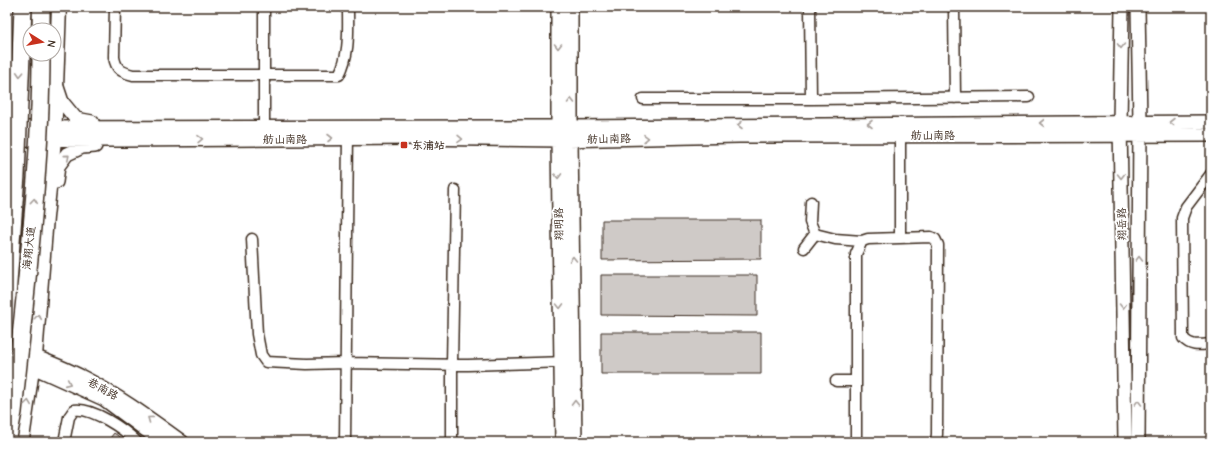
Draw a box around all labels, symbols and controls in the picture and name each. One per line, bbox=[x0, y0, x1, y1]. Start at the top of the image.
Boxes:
north arrow bbox=[22, 22, 62, 62]
text: N bbox=[44, 39, 58, 49]
one-way arrow bbox=[554, 43, 562, 49]
one-way arrow bbox=[1117, 43, 1125, 49]
one-way arrow bbox=[16, 71, 25, 77]
one-way arrow bbox=[567, 98, 575, 104]
one-way arrow bbox=[1169, 118, 1175, 126]
one-way arrow bbox=[1039, 119, 1045, 127]
one-way arrow bbox=[867, 120, 873, 128]
one-way arrow bbox=[737, 121, 743, 129]
street label: 舫山南路 bbox=[911, 129, 955, 142]
street label: 舫山南路 bbox=[587, 132, 631, 146]
street label: 舫山南路 bbox=[263, 133, 307, 146]
one-way arrow bbox=[327, 134, 333, 142]
one-way arrow bbox=[643, 134, 649, 142]
one-way arrow bbox=[197, 135, 203, 143]
one-way arrow bbox=[457, 135, 463, 143]
place label: 东浦站 bbox=[412, 139, 445, 152]
marker: 东浦站 bbox=[399, 140, 409, 150]
one-way arrow bbox=[62, 154, 70, 161]
one-way arrow bbox=[554, 173, 562, 179]
one-way arrow bbox=[1117, 173, 1125, 179]
one-way arrow bbox=[29, 198, 38, 204]
street label: 翔明路 bbox=[552, 207, 566, 241]
street label: 翔岳路 bbox=[1115, 207, 1129, 241]
street label: 海翔大道 bbox=[20, 225, 38, 271]
one-way arrow bbox=[569, 256, 577, 262]
one-way arrow bbox=[1135, 256, 1143, 262]
one-way arrow bbox=[556, 303, 564, 309]
one-way arrow bbox=[1119, 303, 1127, 309]
one-way arrow bbox=[33, 314, 42, 320]
street label: 巷南路 bbox=[85, 375, 121, 403]
one-way arrow bbox=[65, 379, 72, 387]
one-way arrow bbox=[23, 400, 31, 406]
one-way arrow bbox=[571, 400, 579, 406]
one-way arrow bbox=[1134, 400, 1142, 406]
one-way arrow bbox=[148, 417, 155, 424]

